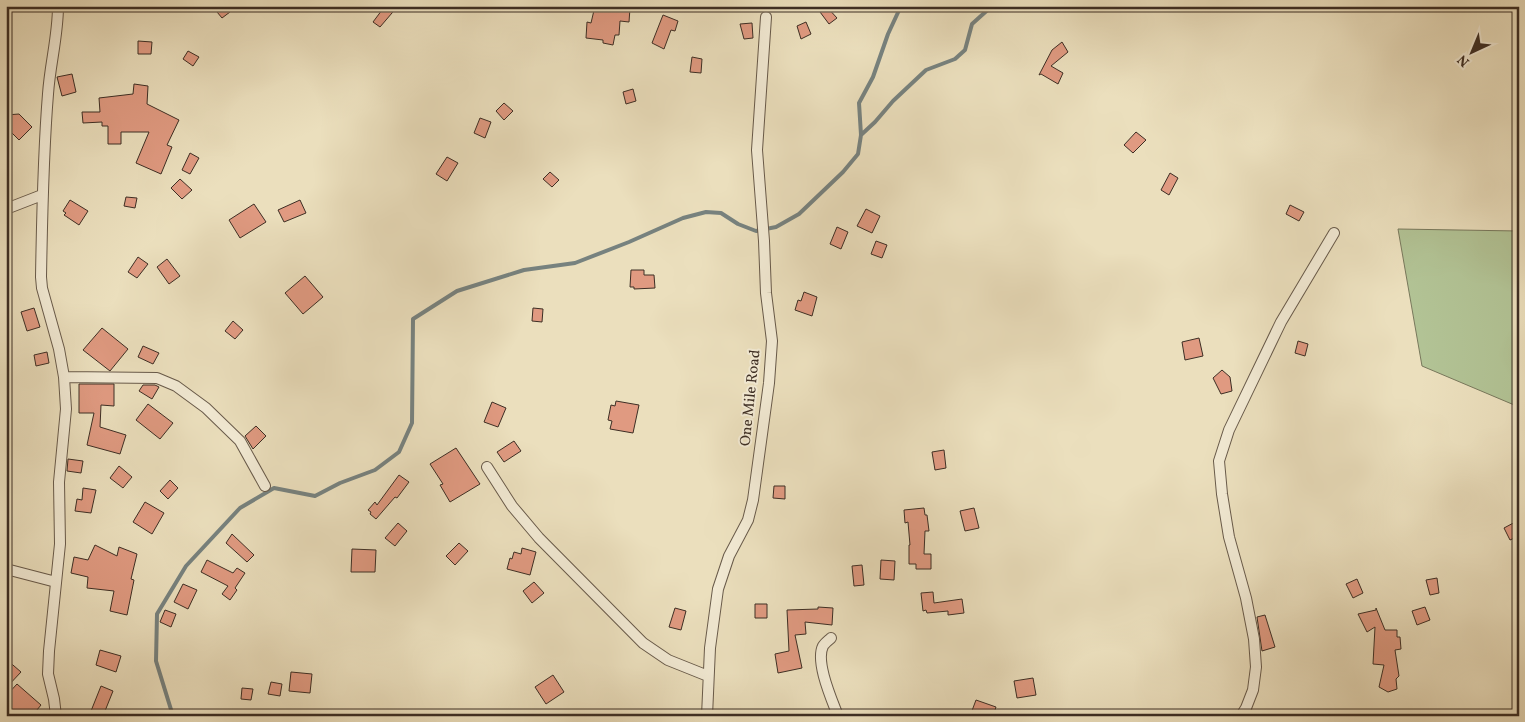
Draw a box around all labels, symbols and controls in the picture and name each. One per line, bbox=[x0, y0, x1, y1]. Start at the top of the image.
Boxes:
north arrow bbox=[1448, 28, 1498, 78]
text: N bbox=[1454, 50, 1474, 71]
street label: One Mile Road bbox=[735, 349, 767, 447]

